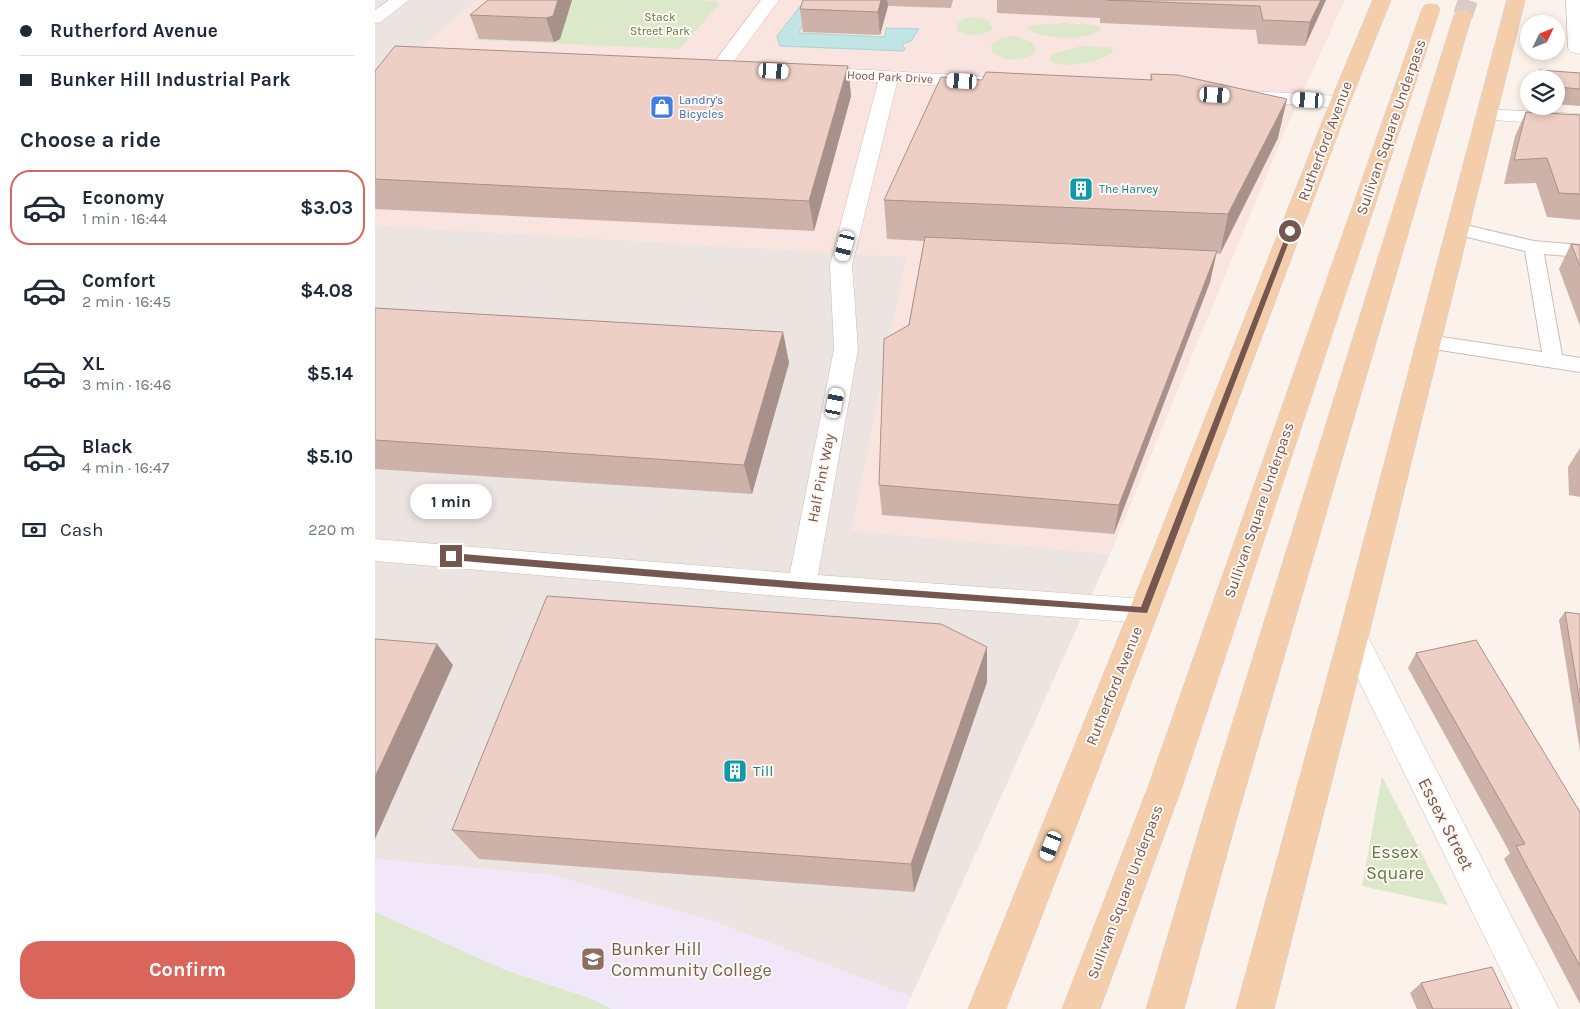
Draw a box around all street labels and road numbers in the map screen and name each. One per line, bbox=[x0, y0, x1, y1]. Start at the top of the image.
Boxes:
street label: Sullivan Square Underpass bbox=[1352, 37, 1430, 217]
street label: Hood Park Drive bbox=[847, 68, 933, 86]
street label: Rutherford Avenue bbox=[1294, 79, 1356, 203]
street label: Sullivan Square Underpass bbox=[1220, 420, 1298, 600]
street label: Half Pint Way bbox=[804, 432, 838, 524]
street label: Rutherford Avenue bbox=[1082, 624, 1146, 748]
street label: Essex Street bbox=[1413, 774, 1479, 874]
street label: Sullivan Square Underpass bbox=[1083, 802, 1167, 982]

